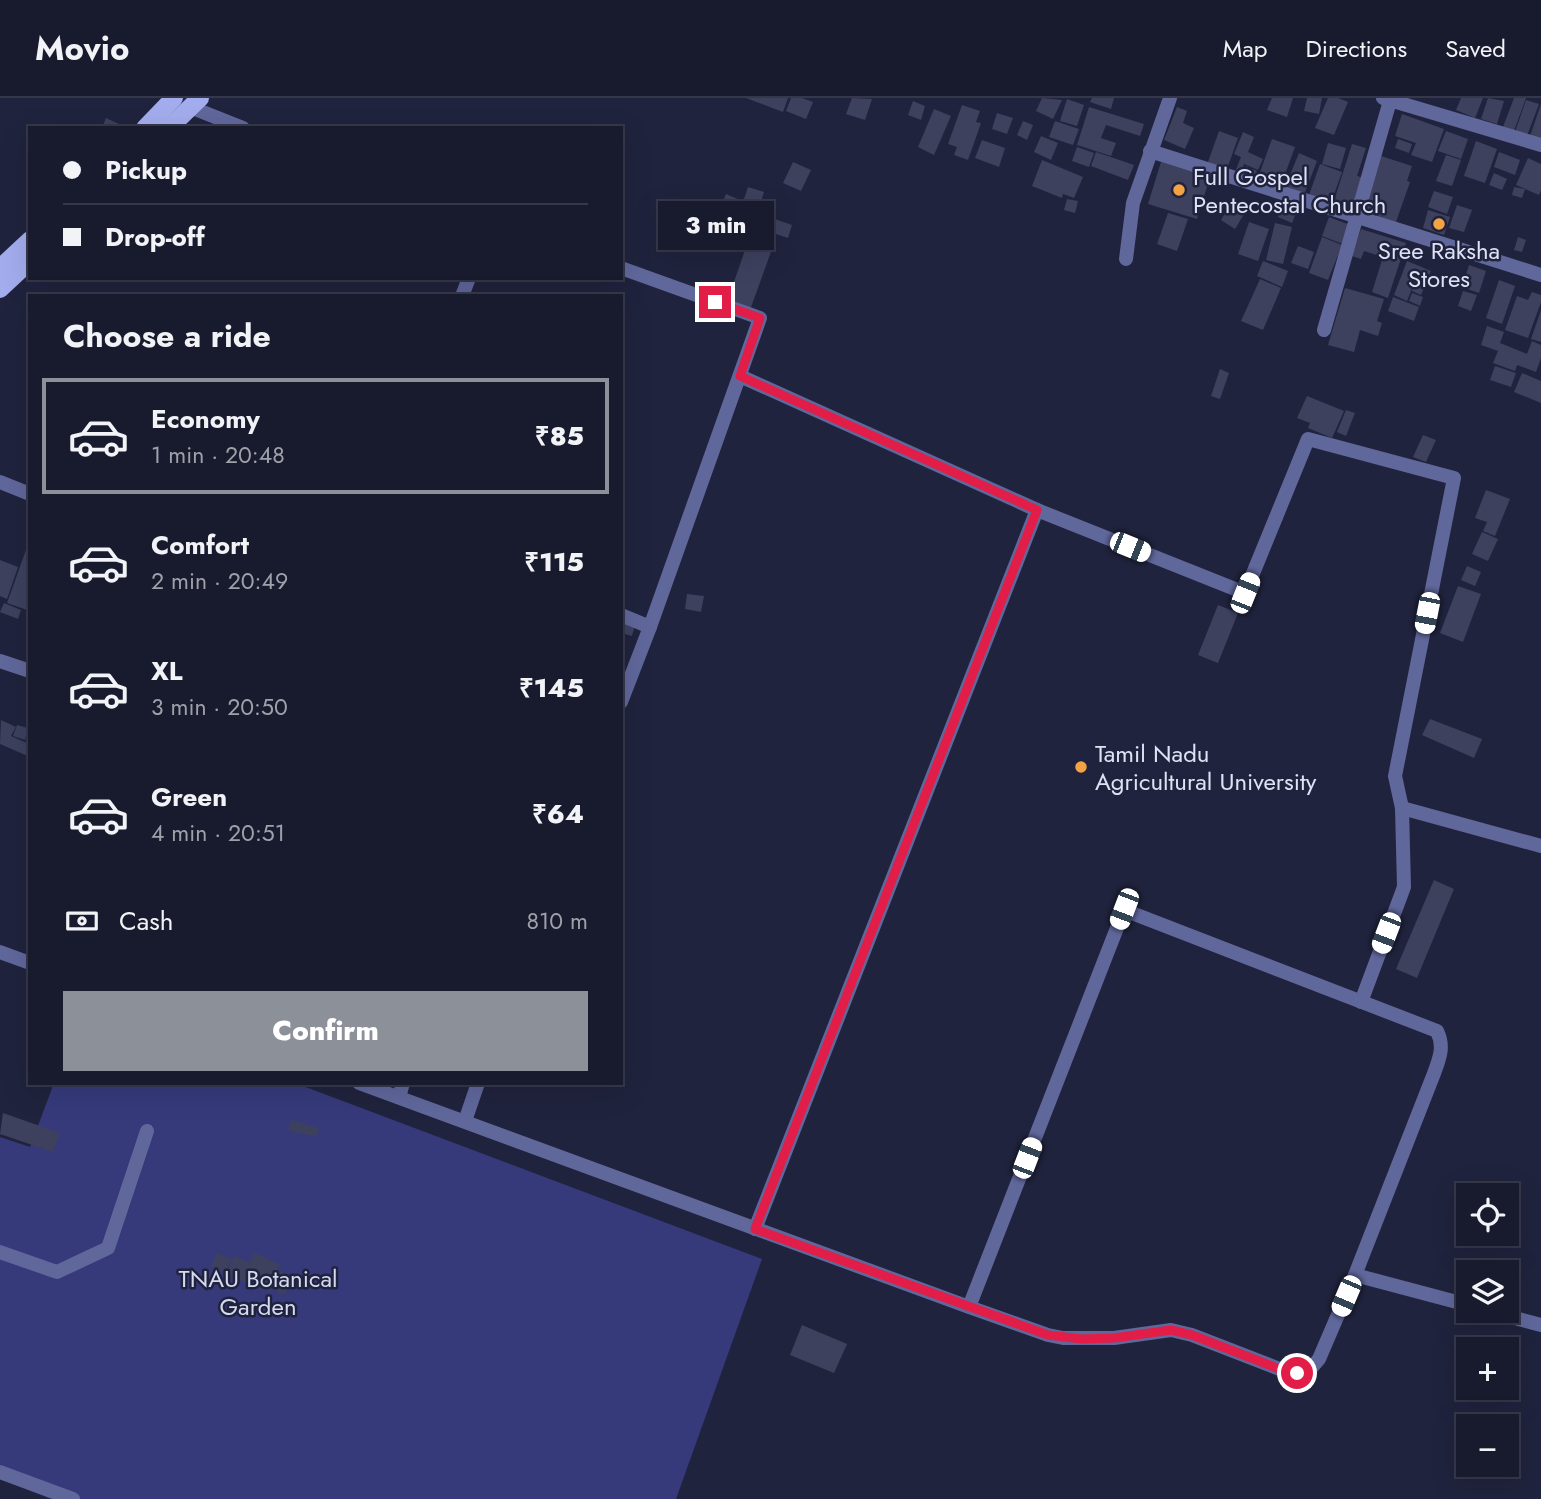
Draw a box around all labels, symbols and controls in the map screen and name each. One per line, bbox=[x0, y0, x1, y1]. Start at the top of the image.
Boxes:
text: Movio bbox=[35, 25, 129, 72]
text: Map bbox=[1223, 31, 1268, 66]
text: Directions bbox=[1306, 31, 1407, 66]
text: Saved bbox=[1445, 31, 1506, 66]
text: Pickup bbox=[105, 151, 187, 189]
place label: Full Gospel Pentecostal Church bbox=[1193, 159, 1386, 222]
marker: Full Gospel Pentecostal Church bbox=[1171, 182, 1187, 198]
callout: 3 min bbox=[657, 200, 773, 250]
text: 3 min bbox=[686, 208, 746, 242]
marker: Sree Raksha Stores bbox=[1431, 216, 1447, 232]
text: Drop-off bbox=[105, 218, 205, 256]
place label: Sree Raksha Stores bbox=[1378, 233, 1500, 296]
route end bbox=[699, 286, 731, 318]
text: Choose a ride bbox=[63, 313, 271, 359]
text: Economy bbox=[151, 400, 260, 438]
icon: car bbox=[67, 405, 130, 468]
text: ₹85 bbox=[535, 417, 584, 455]
text: 1 min · 20:48 bbox=[151, 438, 285, 472]
text: Comfort bbox=[151, 526, 249, 564]
car bbox=[1107, 529, 1154, 565]
icon: car bbox=[67, 531, 130, 594]
text: ₹115 bbox=[524, 543, 584, 581]
text: 2 min · 20:49 bbox=[151, 564, 288, 598]
car bbox=[1228, 570, 1263, 616]
car bbox=[1413, 590, 1442, 636]
text: XL bbox=[151, 652, 183, 690]
icon: car bbox=[67, 657, 130, 720]
text: ₹145 bbox=[519, 669, 584, 707]
text: 3 min · 20:50 bbox=[151, 690, 288, 724]
place label: Tamil Nadu Agricultural University bbox=[1095, 736, 1317, 799]
marker: Tamil Nadu Agricultural University bbox=[1073, 759, 1089, 775]
text: Green bbox=[151, 778, 227, 816]
icon: car bbox=[67, 783, 130, 846]
text: ₹64 bbox=[532, 795, 584, 833]
text: 4 min · 20:51 bbox=[151, 816, 285, 850]
car bbox=[1107, 886, 1142, 932]
icon: cash bbox=[63, 902, 101, 940]
text: Cash bbox=[119, 902, 173, 940]
text: 810 m bbox=[526, 904, 588, 938]
car bbox=[1369, 910, 1404, 956]
button: Confirm bbox=[63, 991, 588, 1071]
car bbox=[1010, 1135, 1045, 1181]
map controls bbox=[1456, 1183, 1519, 1477]
button: locate bbox=[1456, 1183, 1519, 1246]
button: layers bbox=[1456, 1260, 1519, 1323]
park label: TNAU Botanical Garden bbox=[179, 1261, 338, 1324]
car bbox=[1329, 1273, 1364, 1319]
button: + bbox=[1456, 1337, 1519, 1400]
route start bbox=[1281, 1357, 1313, 1389]
button: − bbox=[1456, 1414, 1519, 1477]

